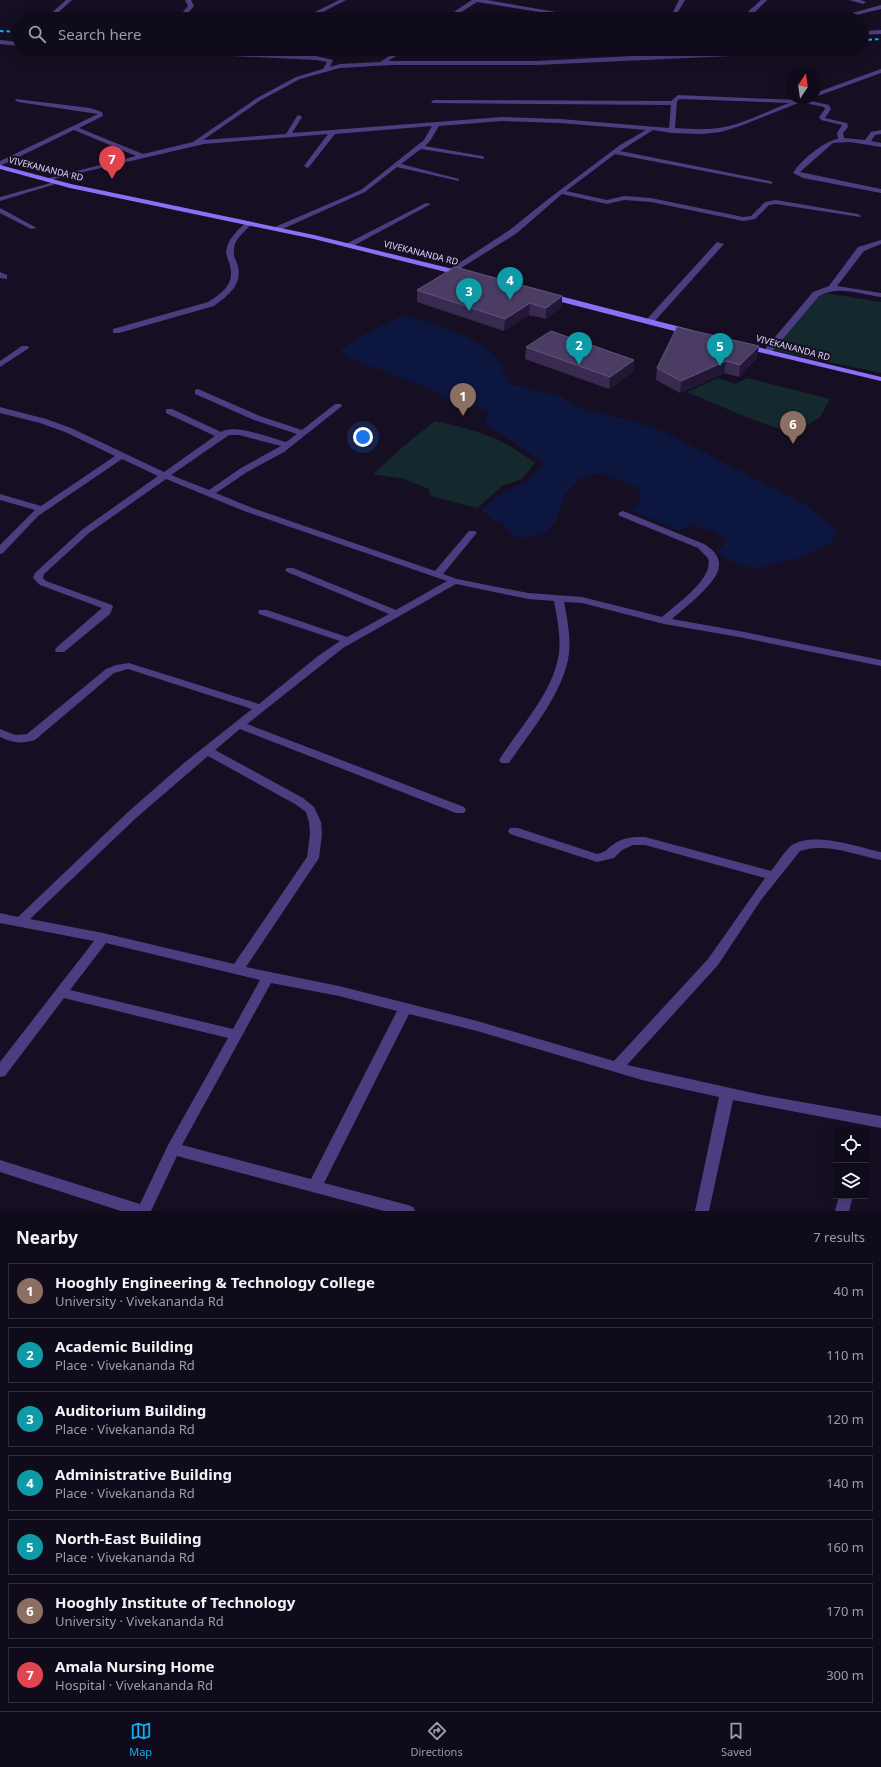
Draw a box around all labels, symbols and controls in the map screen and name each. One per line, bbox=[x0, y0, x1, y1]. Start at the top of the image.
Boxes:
search box bbox=[12, 12, 869, 56]
icon: search bbox=[26, 23, 48, 45]
text: Search here bbox=[58, 24, 141, 44]
north arrow bbox=[785, 68, 821, 104]
pin: 7 bbox=[99, 146, 125, 179]
street label: VIVEKANANDA RD bbox=[8, 153, 85, 184]
street label: VIVEKANANDA RD bbox=[383, 237, 460, 268]
pin: 4 bbox=[497, 267, 523, 300]
pin: 3 bbox=[456, 278, 482, 311]
street label: VIVEKANANDA RD bbox=[755, 331, 832, 364]
pin: 2 bbox=[566, 332, 592, 365]
pin: 5 bbox=[707, 333, 733, 366]
pin: 1 bbox=[450, 383, 476, 416]
pin: 6 bbox=[780, 411, 806, 444]
your location bbox=[353, 427, 373, 447]
map controls bbox=[833, 1127, 869, 1199]
button: locate bbox=[833, 1127, 869, 1163]
button: layers bbox=[833, 1163, 869, 1199]
text: Nearby bbox=[16, 1226, 78, 1249]
text: 7 results bbox=[813, 1228, 865, 1246]
text: Hooghly Engineering & Technology College bbox=[55, 1272, 375, 1292]
text: 1 bbox=[26, 1282, 34, 1300]
text: 40 m bbox=[834, 1282, 864, 1300]
text: University · Vivekananda Rd bbox=[55, 1292, 224, 1310]
text: Academic Building bbox=[55, 1336, 193, 1356]
text: 2 bbox=[26, 1346, 34, 1364]
text: 110 m bbox=[826, 1346, 864, 1364]
text: Place · Vivekananda Rd bbox=[55, 1356, 195, 1374]
text: Auditorium Building bbox=[55, 1400, 206, 1420]
text: 3 bbox=[26, 1410, 34, 1428]
text: 120 m bbox=[826, 1410, 864, 1428]
text: Place · Vivekananda Rd bbox=[55, 1420, 195, 1438]
text: Administrative Building bbox=[55, 1464, 232, 1484]
text: 4 bbox=[26, 1474, 34, 1492]
text: 140 m bbox=[826, 1474, 864, 1492]
text: Place · Vivekananda Rd bbox=[55, 1484, 195, 1502]
text: North-East Building bbox=[55, 1528, 202, 1548]
text: 5 bbox=[26, 1538, 34, 1556]
text: 160 m bbox=[826, 1538, 864, 1556]
text: Place · Vivekananda Rd bbox=[55, 1548, 195, 1566]
text: Hooghly Institute of Technology bbox=[55, 1592, 295, 1612]
text: 6 bbox=[26, 1602, 34, 1620]
text: 170 m bbox=[826, 1602, 864, 1620]
text: University · Vivekananda Rd bbox=[55, 1612, 224, 1630]
text: Amala Nursing Home bbox=[55, 1656, 215, 1676]
text: 7 bbox=[26, 1666, 34, 1684]
text: 300 m bbox=[826, 1666, 864, 1684]
text: Hospital · Vivekananda Rd bbox=[55, 1676, 213, 1694]
tab: Map bbox=[129, 1720, 152, 1759]
tab: Directions bbox=[410, 1720, 463, 1759]
tab: Saved bbox=[721, 1720, 752, 1759]

